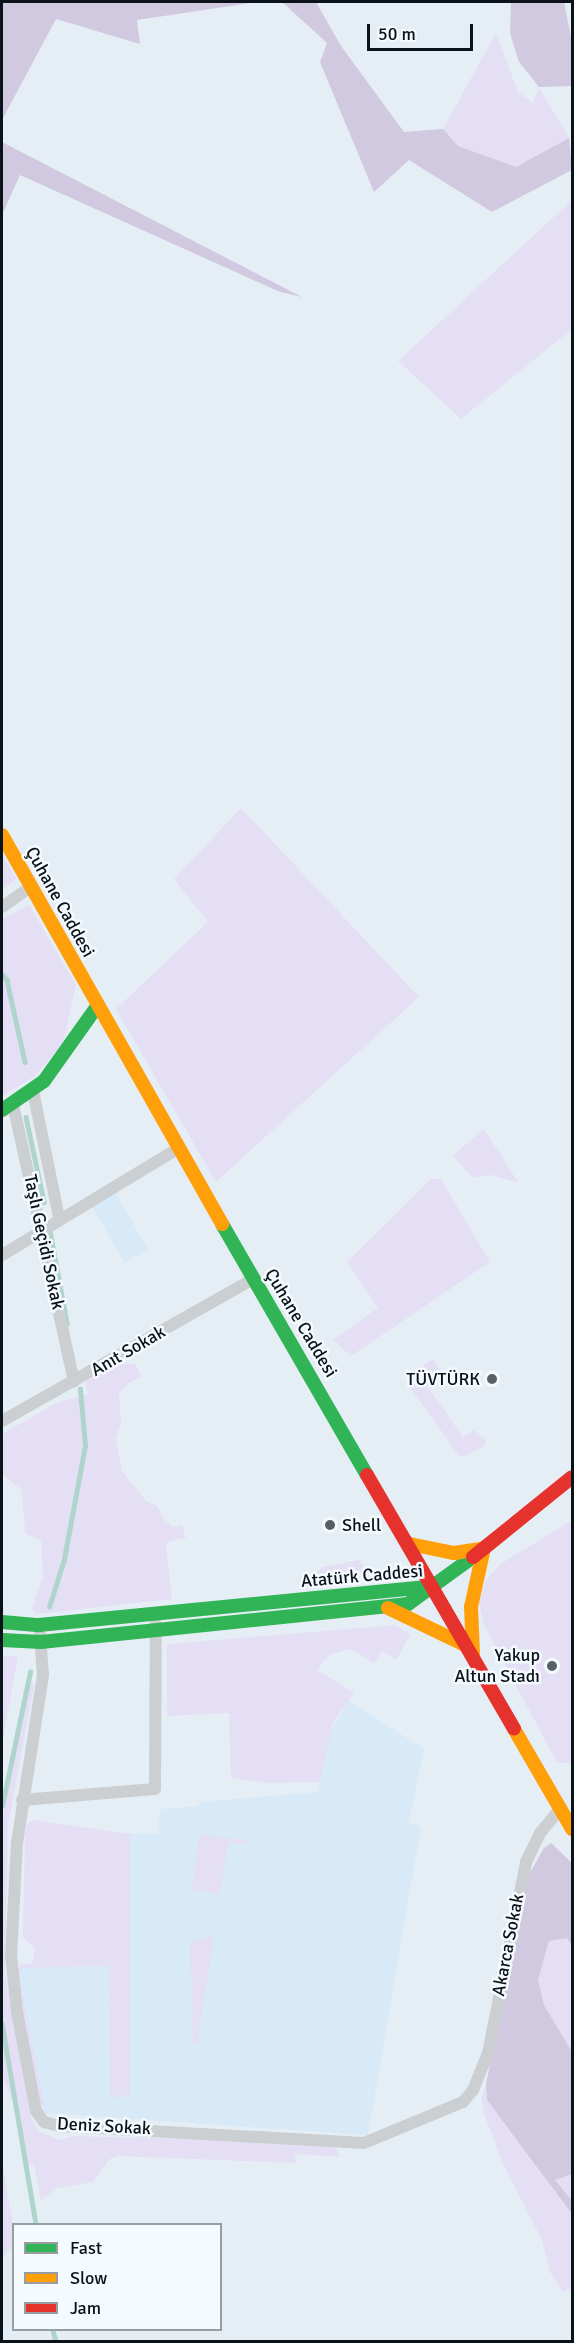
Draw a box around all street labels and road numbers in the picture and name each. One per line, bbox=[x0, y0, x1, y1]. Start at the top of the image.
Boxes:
street label: Çuhane Caddesi bbox=[21, 843, 99, 961]
street label: Taşlı Geçidi Sokak bbox=[19, 1172, 69, 1312]
street label: Çuhane Caddesi bbox=[260, 1265, 342, 1381]
street label: Anıt Sokak bbox=[87, 1321, 169, 1381]
street label: Atatürk Caddesi bbox=[300, 1560, 424, 1592]
street label: Akarca Sokak bbox=[488, 1892, 528, 1998]
street label: Deniz Sokak bbox=[57, 2113, 151, 2139]

